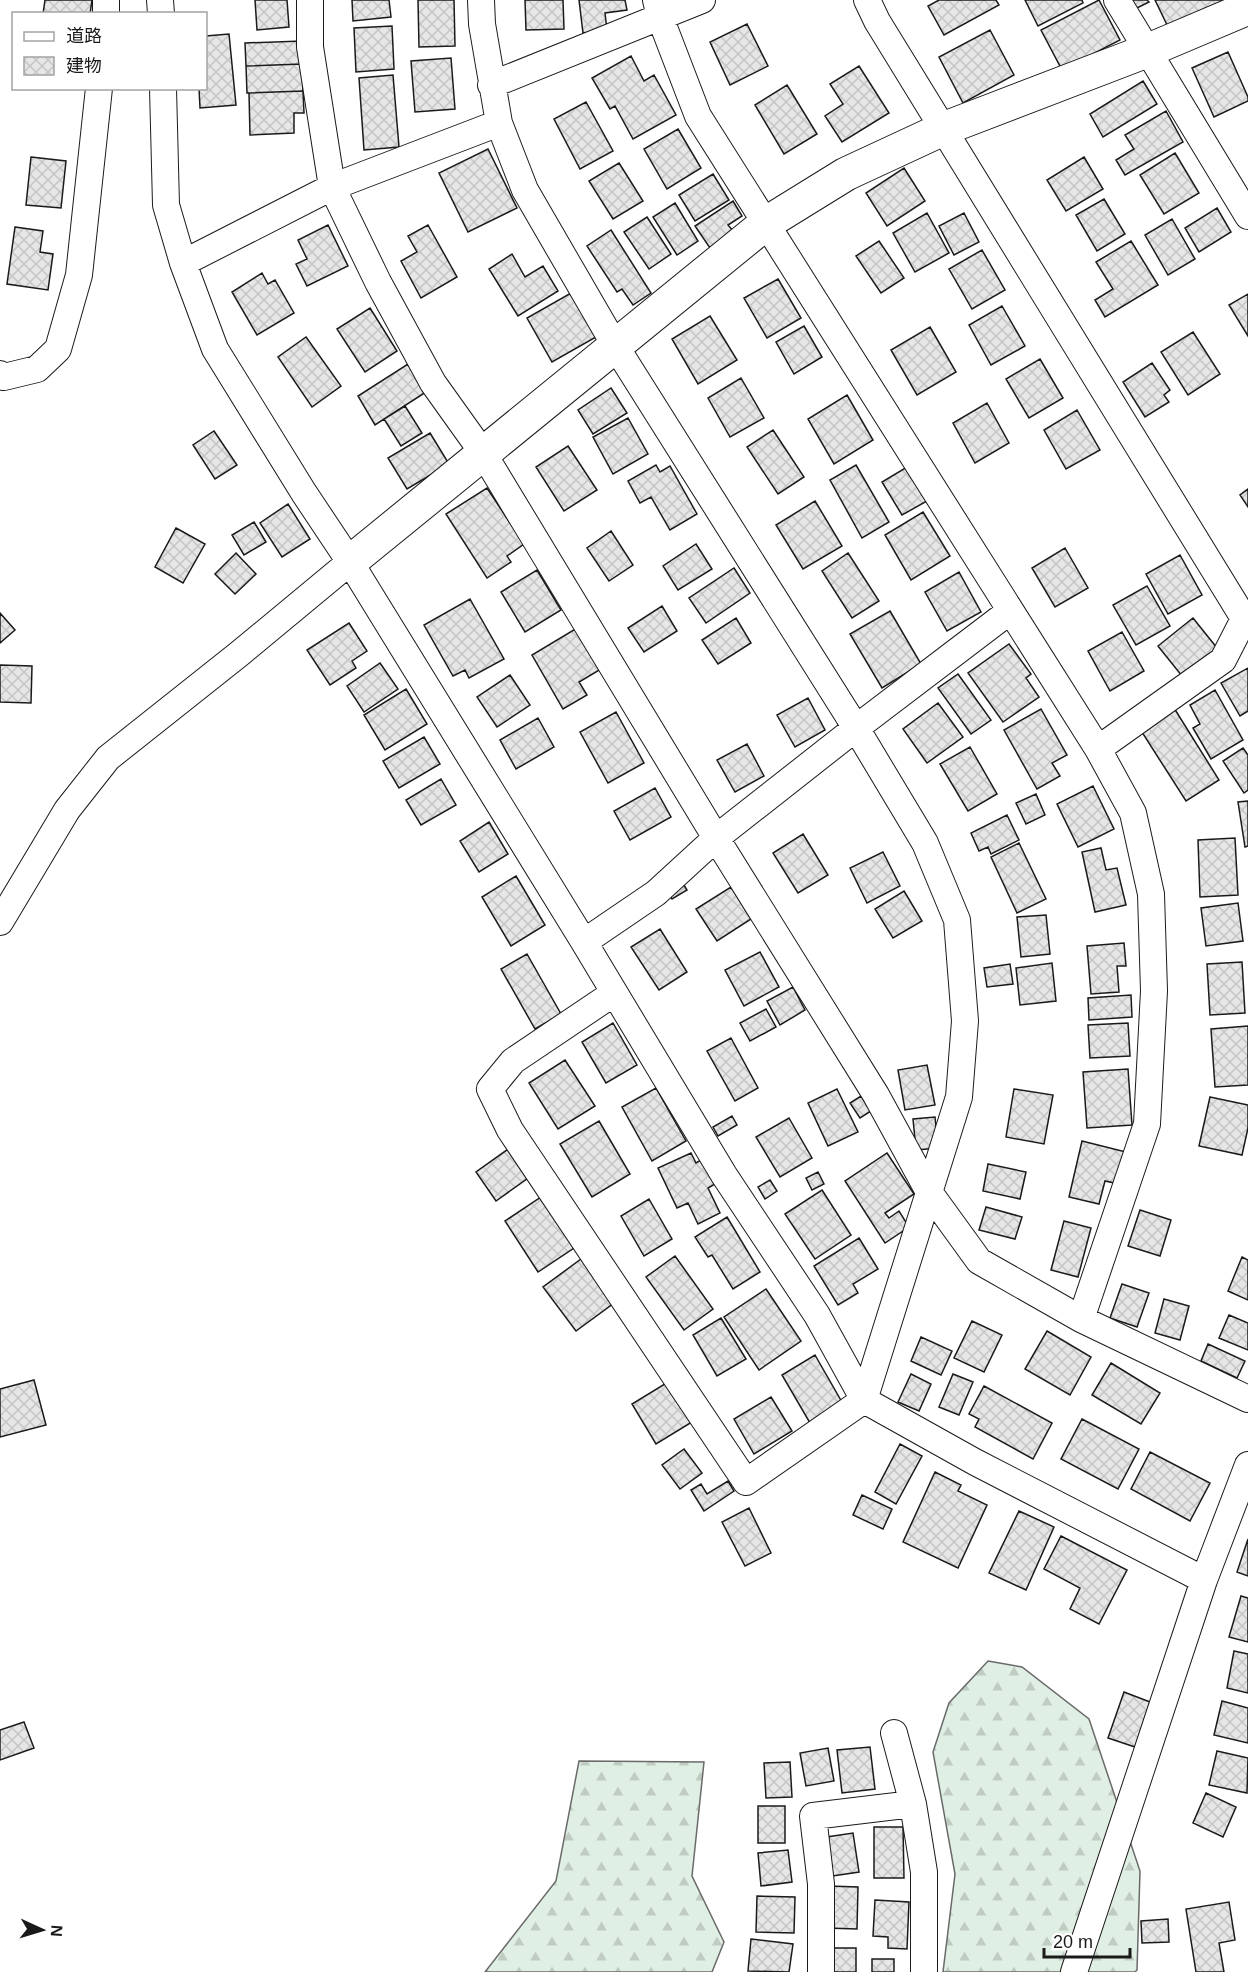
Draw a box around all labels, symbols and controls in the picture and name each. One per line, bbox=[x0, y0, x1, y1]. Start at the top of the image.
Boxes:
legend bbox=[12, 12, 207, 90]
text: 道路 bbox=[66, 26, 102, 46]
text: 建物 bbox=[66, 56, 102, 76]
north arrow bbox=[12, 1900, 72, 1960]
scale bar bbox=[1044, 1921, 1130, 1959]
text: N bbox=[48, 1925, 65, 1937]
text: 20 m bbox=[1053, 1932, 1093, 1952]

